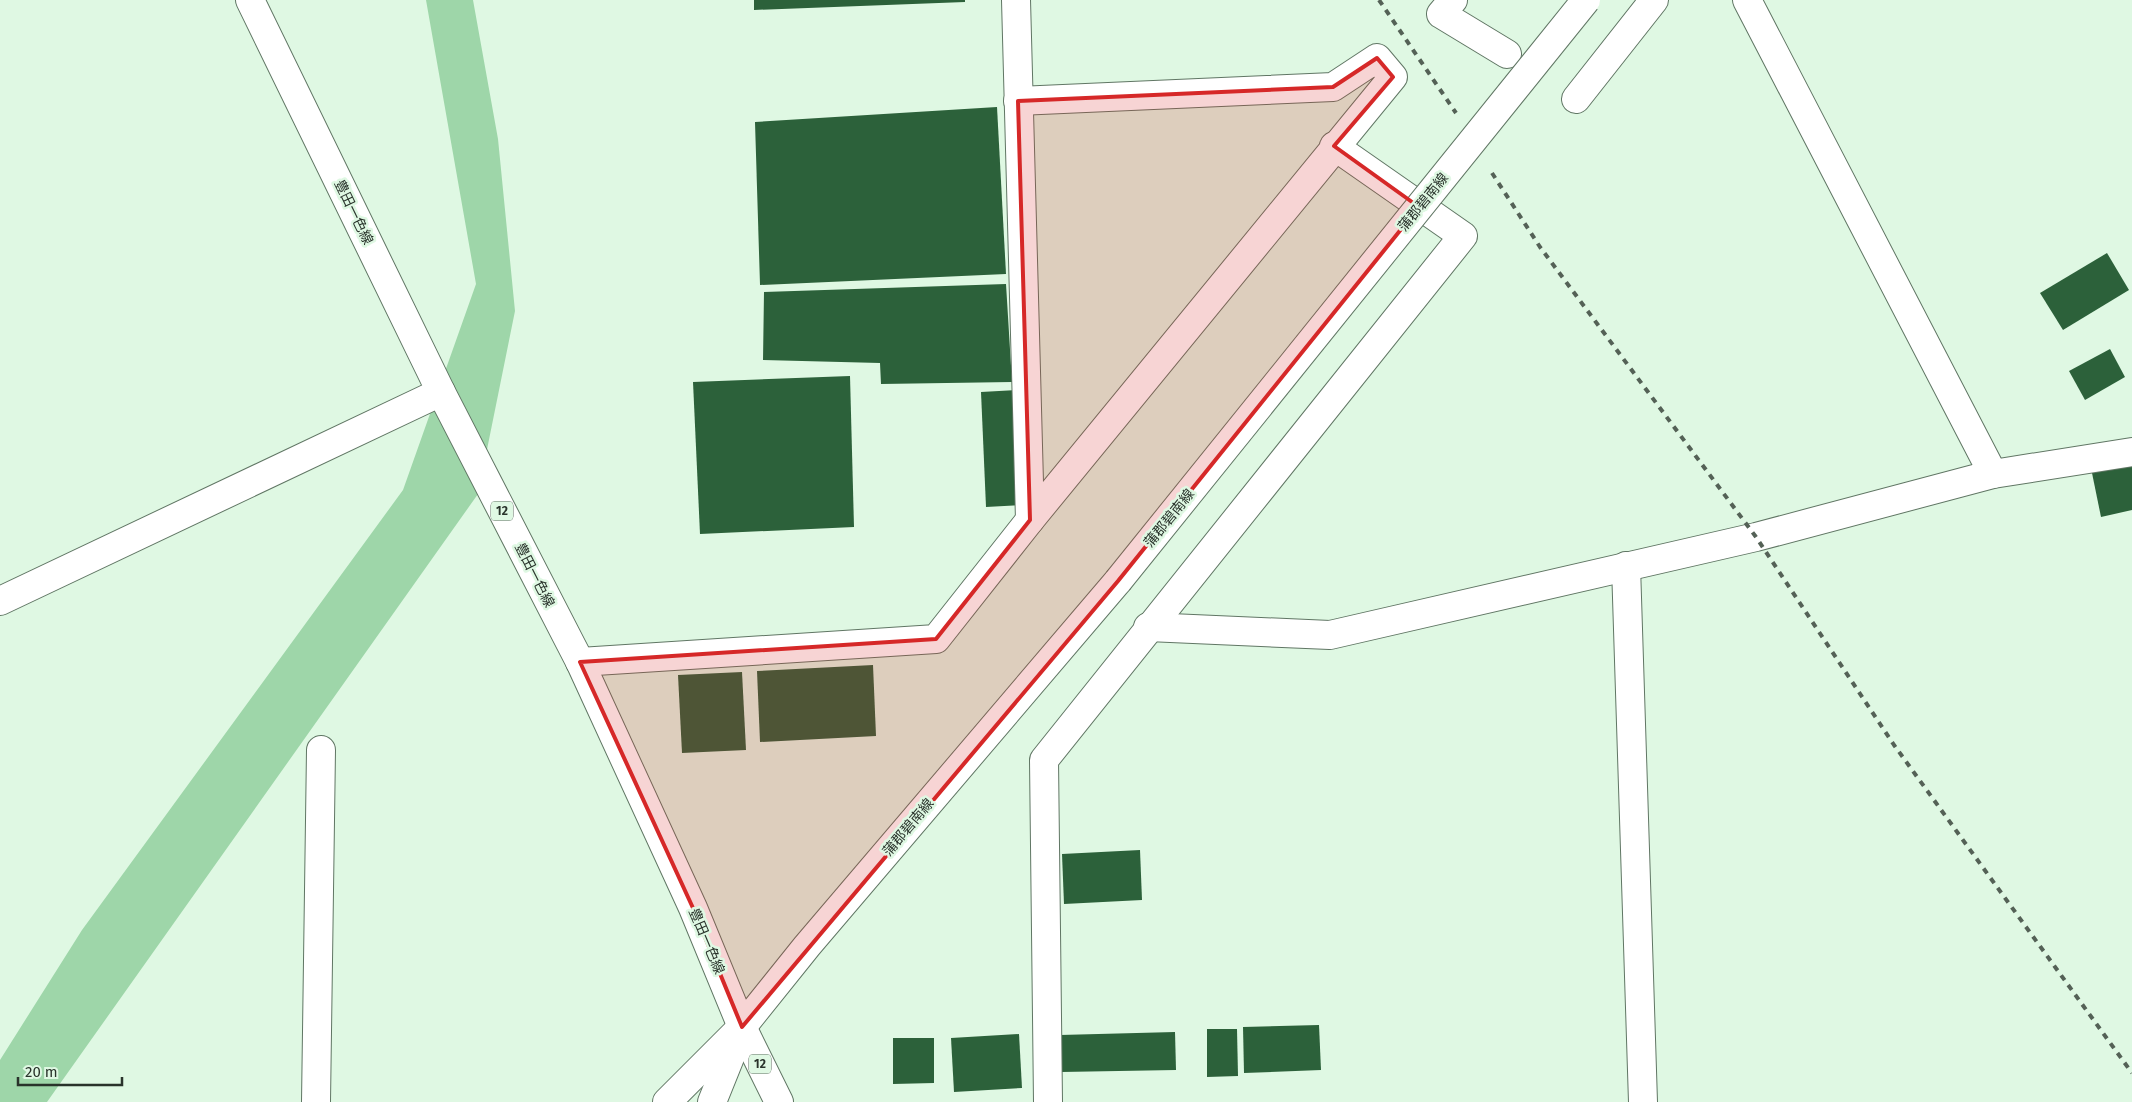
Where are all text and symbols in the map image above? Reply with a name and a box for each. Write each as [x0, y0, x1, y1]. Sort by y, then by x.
street label: 蒲郡碧南線 [1395, 170, 1452, 235]
street label: 豊田一色線 [331, 177, 377, 247]
street label: 蒲郡碧南線 [1141, 486, 1198, 551]
road number: 12 [491, 502, 513, 520]
street label: 豊田一色線 [511, 540, 558, 610]
street label: 蒲郡碧南線 [879, 795, 937, 860]
street label: 豊田一色線 [685, 906, 728, 977]
scale bar [18, 1054, 121, 1086]
road number: 12 [749, 1054, 771, 1074]
text: 20 m [25, 1063, 58, 1081]

